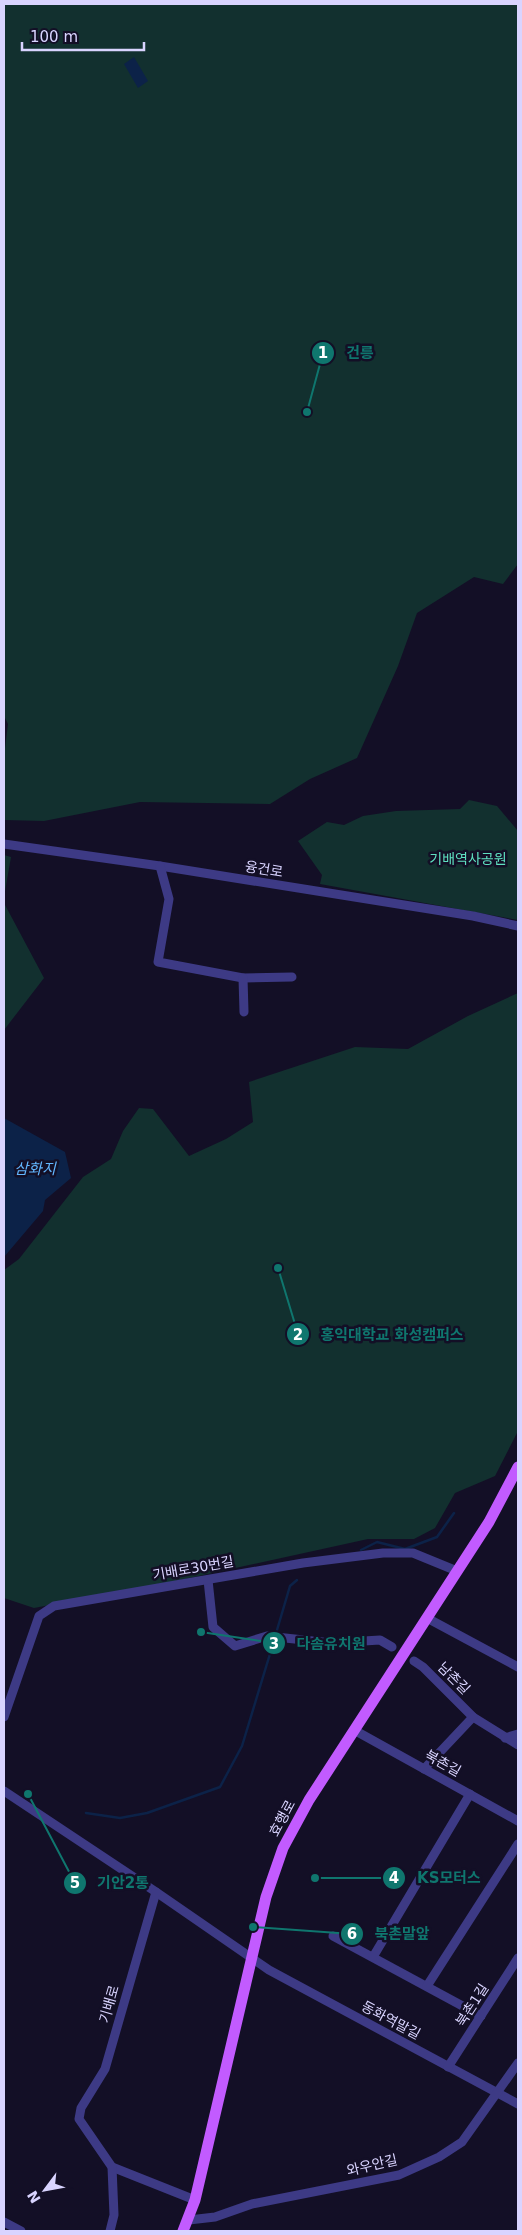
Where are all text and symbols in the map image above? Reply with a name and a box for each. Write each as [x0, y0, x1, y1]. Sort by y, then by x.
scale bar [22, 20, 145, 52]
text: 100 m [30, 28, 78, 46]
callout: 건릉 [311, 338, 383, 368]
text: 1 [318, 344, 328, 362]
text: 건릉 [346, 344, 374, 362]
park label: 기배역사공원 [429, 851, 507, 867]
street label: 융건로 [244, 858, 284, 880]
water label: 삼화지 [14, 1160, 57, 1178]
callout: 홍익대학교 화성캠퍼스 [285, 1319, 474, 1349]
text: 2 [293, 1326, 303, 1344]
text: 홍익대학교 화성캠퍼스 [320, 1326, 464, 1344]
street label: 기배로30번길 [151, 1553, 235, 1583]
callout: 다솜유치원 [262, 1628, 376, 1658]
text: 3 [269, 1635, 279, 1653]
text: 다솜유치원 [296, 1635, 366, 1653]
street label: 남촌길 [435, 1659, 473, 1697]
street label: 북촌길 [422, 1747, 464, 1779]
street label: 효행로 [266, 1797, 298, 1839]
callout: KS모터스 [382, 1863, 491, 1893]
callout: 기안2통 [62, 1868, 159, 1898]
text: 4 [389, 1869, 399, 1887]
text: KS모터스 [417, 1869, 481, 1887]
text: 5 [70, 1874, 80, 1892]
text: 기안2통 [97, 1874, 149, 1892]
callout: 북촌말앞 [340, 1919, 440, 1949]
text: 6 [347, 1925, 357, 1943]
text: 북촌말앞 [374, 1925, 430, 1943]
street label: 북촌1길 [452, 1981, 492, 2029]
street label: 기배로 [96, 1983, 122, 2025]
street label: 동화역말길 [359, 1998, 423, 2042]
street label: 와우안길 [345, 2151, 399, 2179]
north arrow [20, 2165, 70, 2215]
text: N [24, 2188, 44, 2206]

